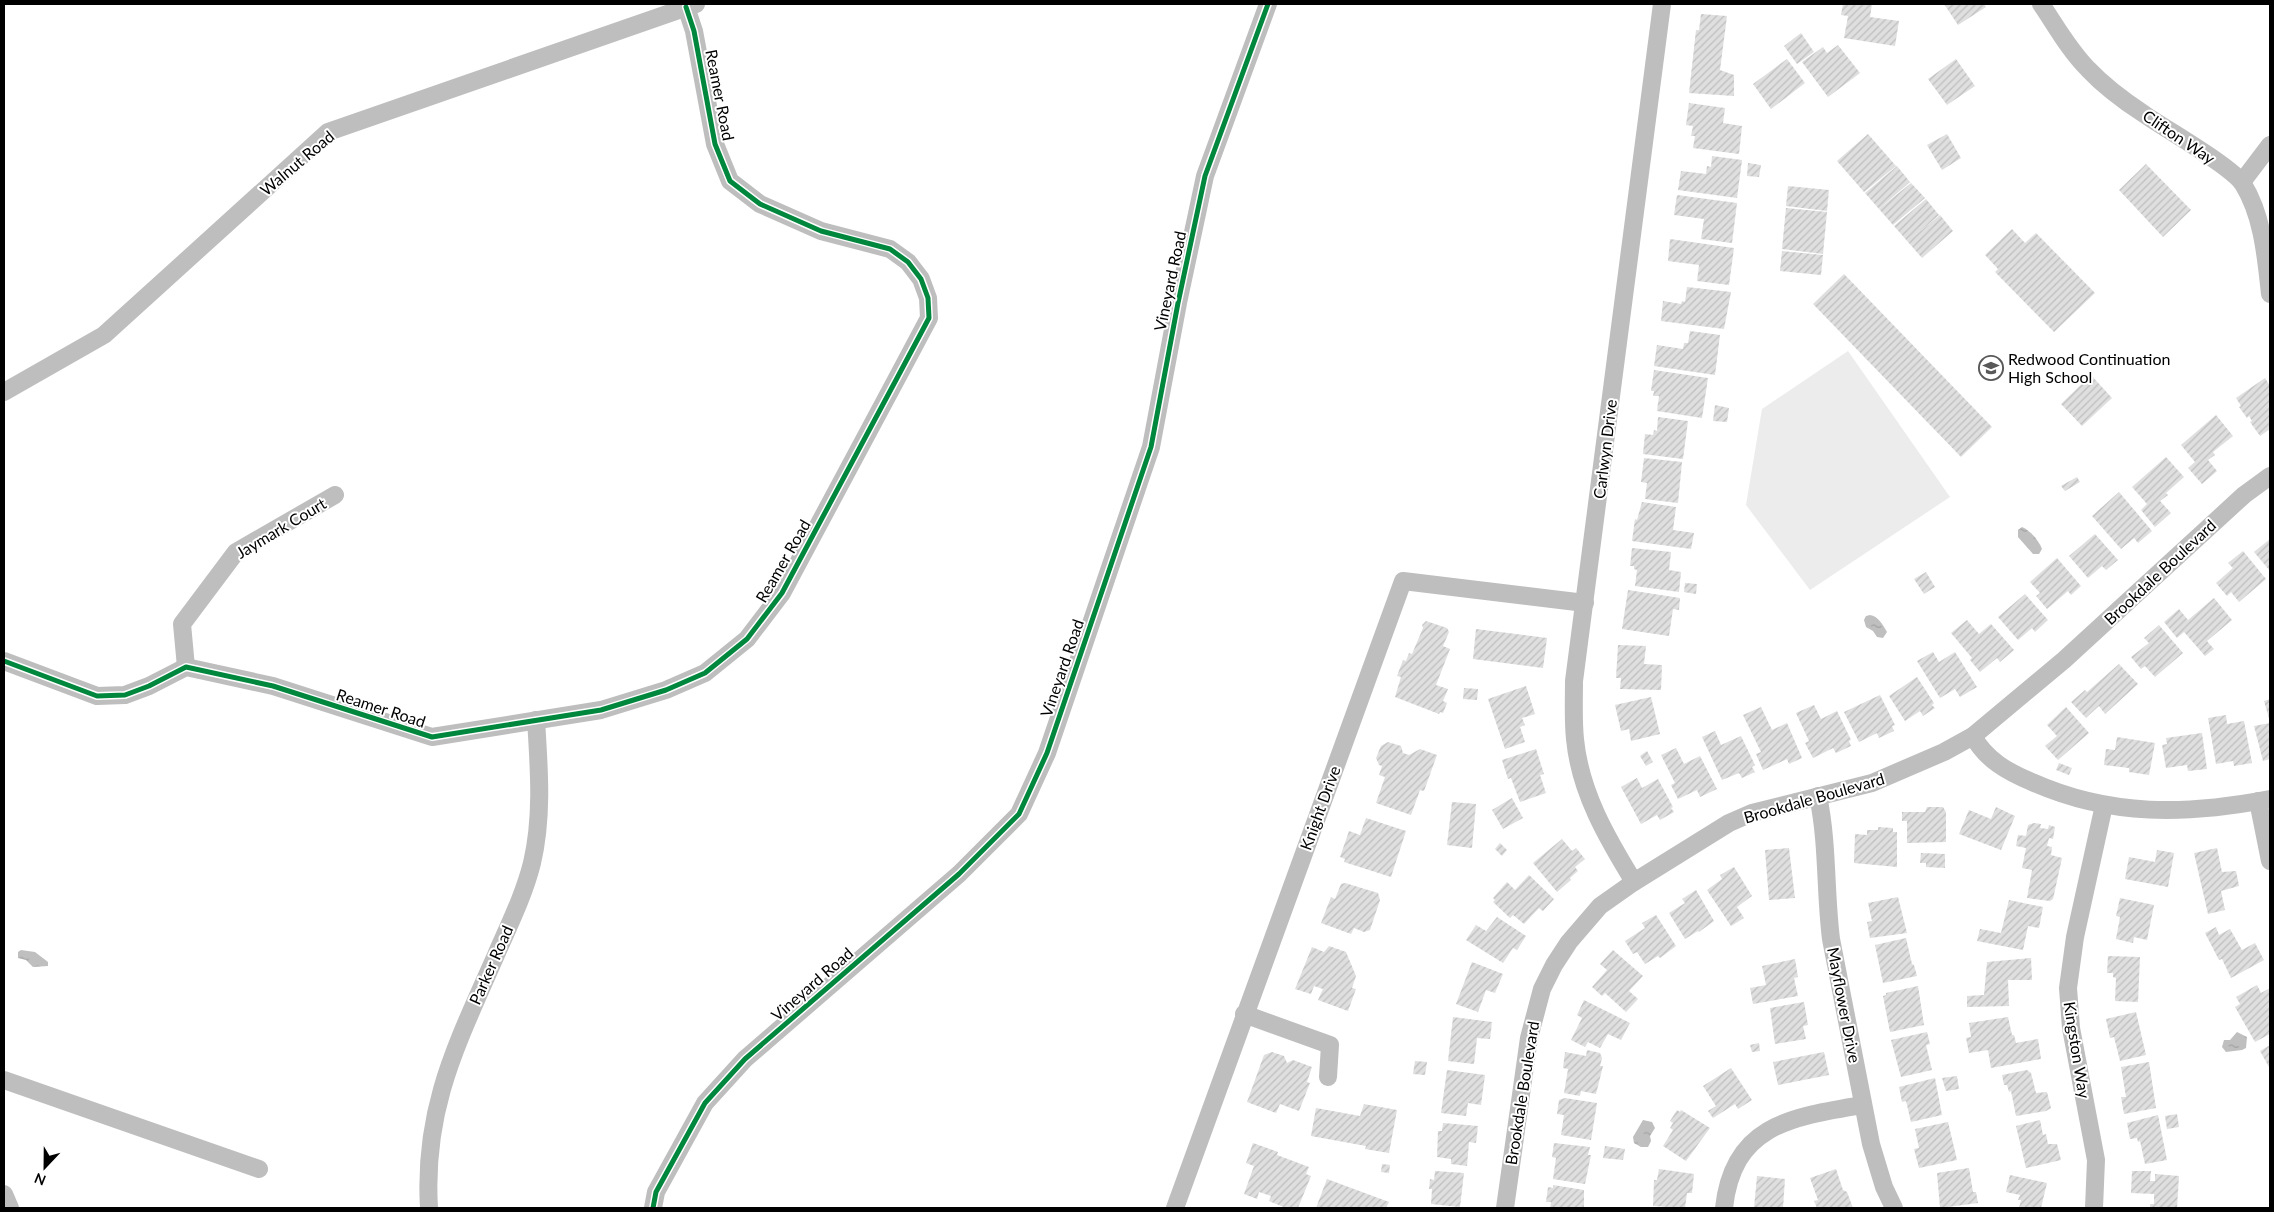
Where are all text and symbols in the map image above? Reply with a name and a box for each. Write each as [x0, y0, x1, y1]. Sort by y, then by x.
street label: Reamer Road [702, 48, 739, 142]
street label: Clifton Way [2140, 106, 2220, 168]
street label: Walnut Road [256, 126, 337, 199]
street label: Vineyard Road [1150, 229, 1189, 333]
place label: Redwood Continuation High School [2008, 349, 2170, 386]
school or university icon: Redwood Continuation High School [1978, 355, 2004, 381]
street label: Carlwyn Drive [1589, 398, 1620, 500]
street label: Jaymark Court [232, 493, 329, 562]
street label: Brookdale Boulevard [2100, 515, 2219, 628]
street label: Reamer Road [751, 516, 814, 606]
street label: Vineyard Road [1036, 617, 1087, 719]
street label: Reamer Road [334, 684, 428, 731]
street label: Knight Drive [1295, 763, 1344, 853]
street label: Brookdale Boulevard [1741, 768, 1886, 827]
street label: Parker Road [465, 922, 516, 1007]
street label: Vineyard Road [767, 943, 856, 1024]
street label: Mayflower Drive [1824, 945, 1865, 1064]
street label: Kingston Way [2060, 1000, 2095, 1100]
street label: Brookdale Boulevard [1501, 1020, 1542, 1166]
north arrow [20, 1142, 70, 1192]
text: N [32, 1170, 48, 1189]

